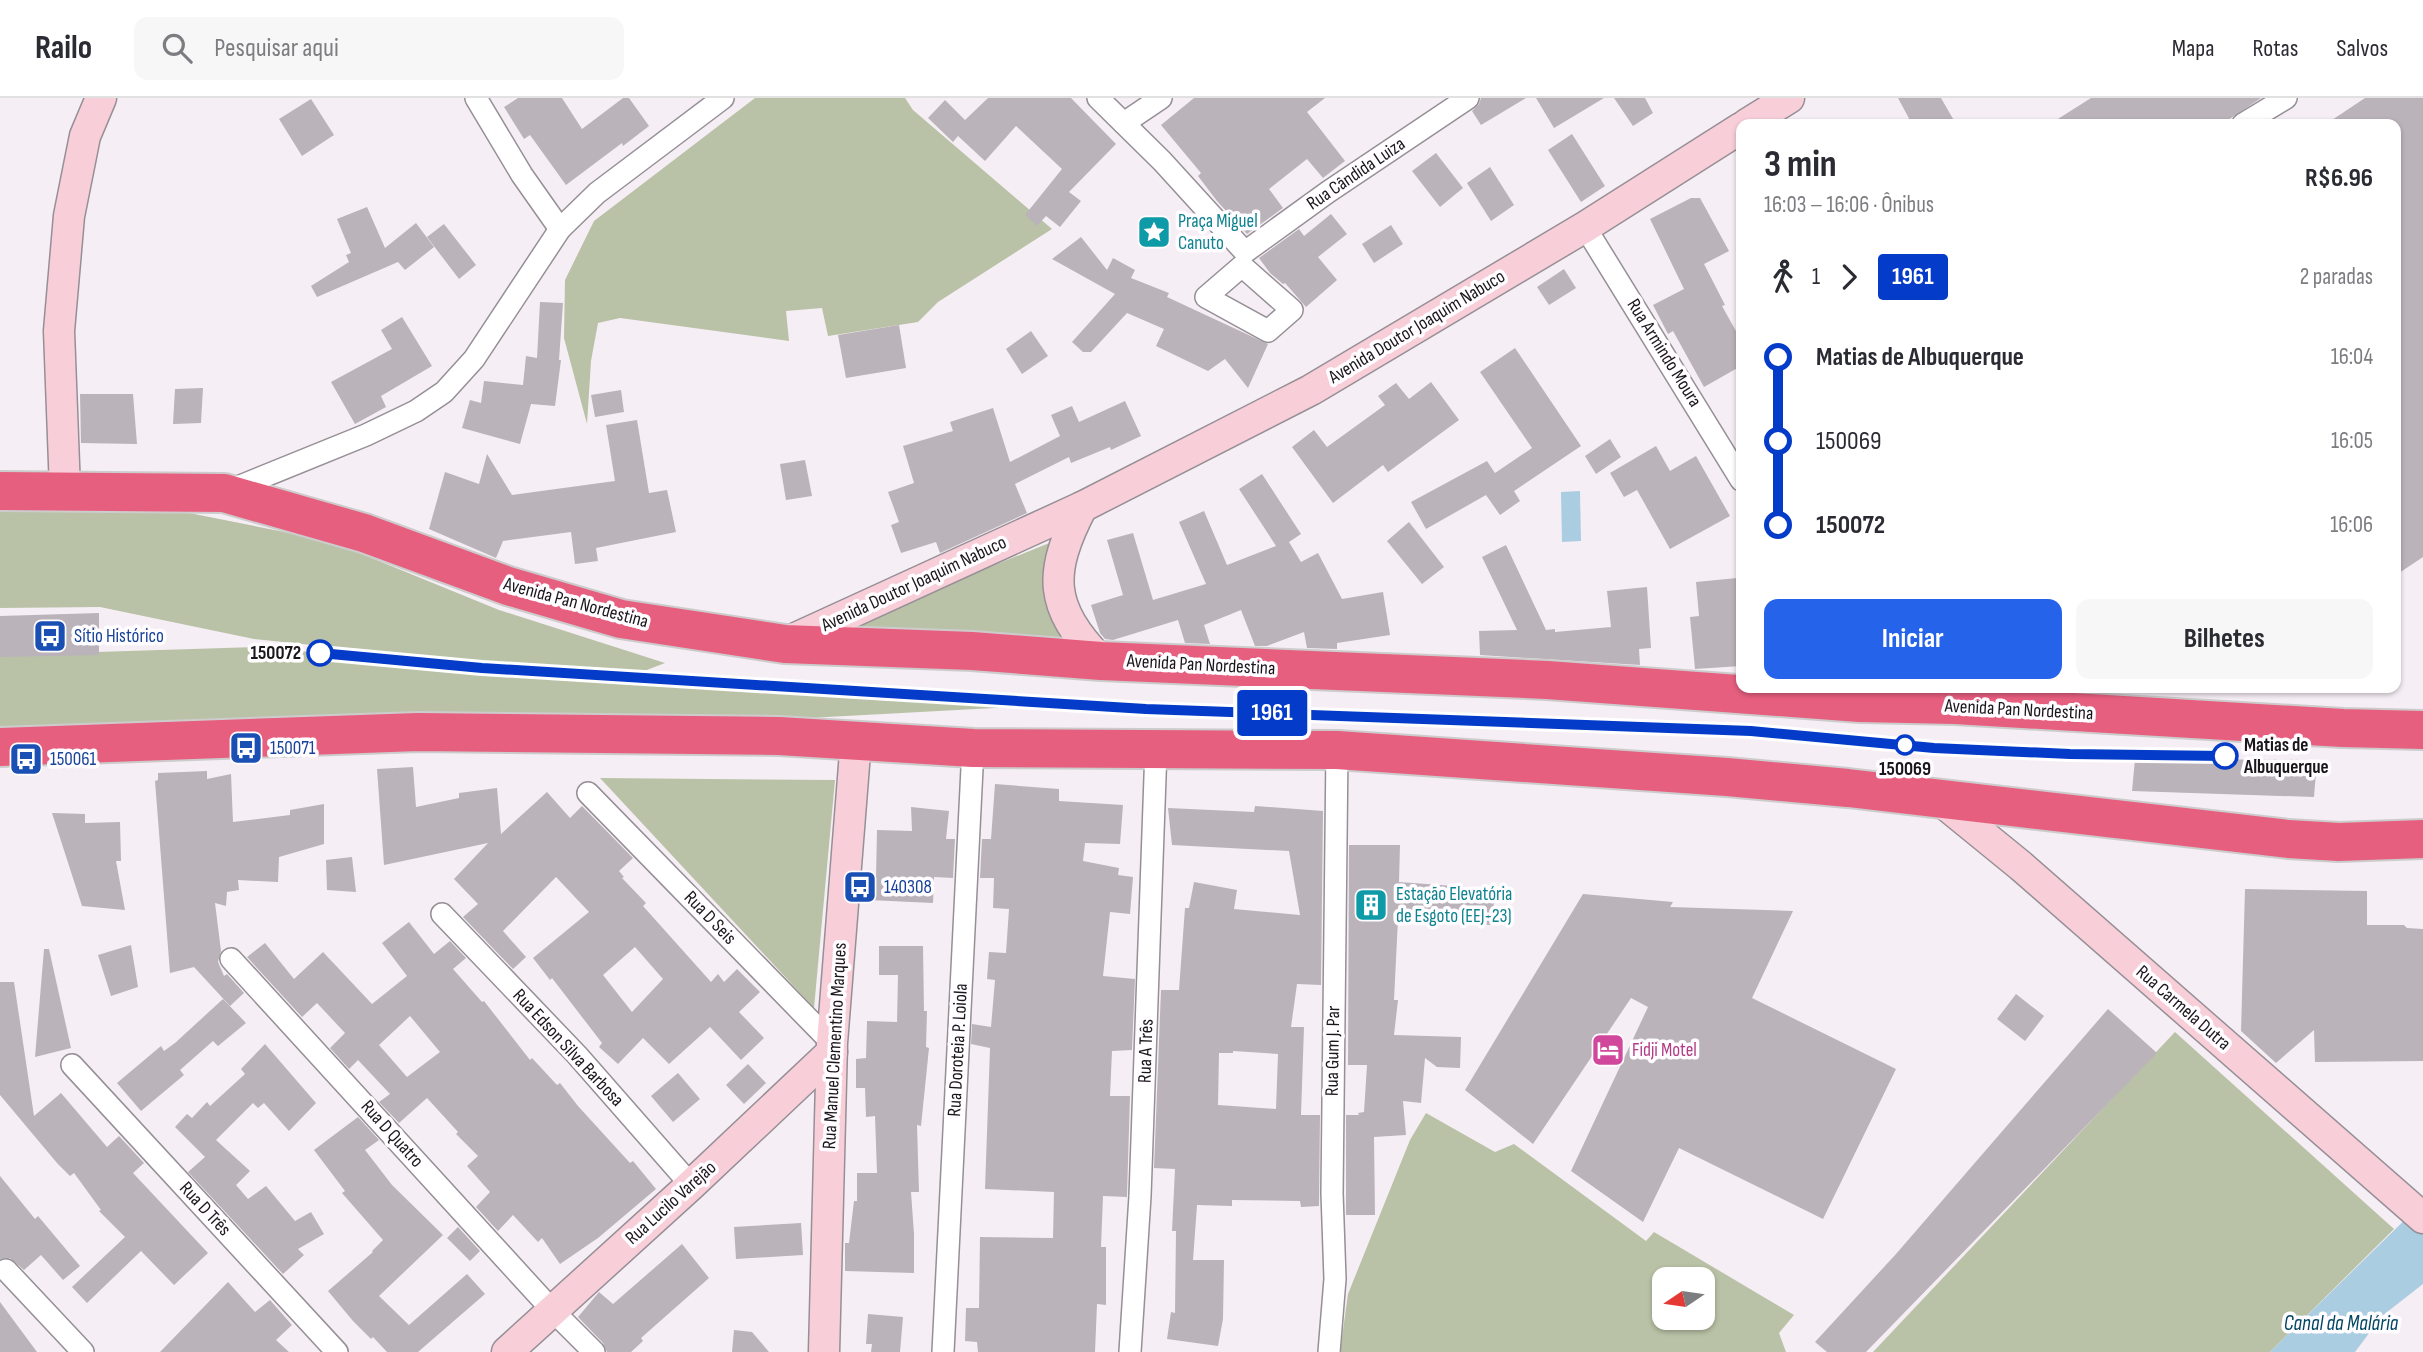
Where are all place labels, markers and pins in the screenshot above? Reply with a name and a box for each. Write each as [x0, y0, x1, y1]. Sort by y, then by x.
place label: Praça Miguel Canuto [1178, 210, 1258, 255]
place icon: Praça Miguel Canuto [1135, 213, 1173, 251]
bus stop icon: Sítio Histórico [31, 617, 69, 655]
place label: Sítio Histórico [74, 625, 164, 648]
marker: 150072 [307, 640, 333, 666]
place label: 150072 [251, 642, 301, 665]
bus stop icon: 150071 [227, 729, 265, 767]
place label: Matias de Albuquerque [2243, 734, 2329, 779]
marker: 150069 [1895, 735, 1915, 755]
place label: 150071 [270, 737, 316, 760]
bus stop icon: 150061 [7, 740, 45, 778]
marker: Matias de Albuquerque [2212, 743, 2238, 769]
place label: 150061 [50, 748, 97, 771]
place label: 150069 [1879, 758, 1931, 781]
bus stop icon: 140308 [841, 868, 879, 906]
place label: 140308 [884, 876, 932, 899]
place label: Estação Elevatória de Esgoto (EEJ-23) [1396, 883, 1512, 928]
building icon: Estação Elevatória de Esgoto (EEJ-23) [1352, 886, 1390, 924]
hotel icon: Fidji Motel [1589, 1031, 1627, 1069]
place label: Fidji Motel [1632, 1039, 1697, 1062]

